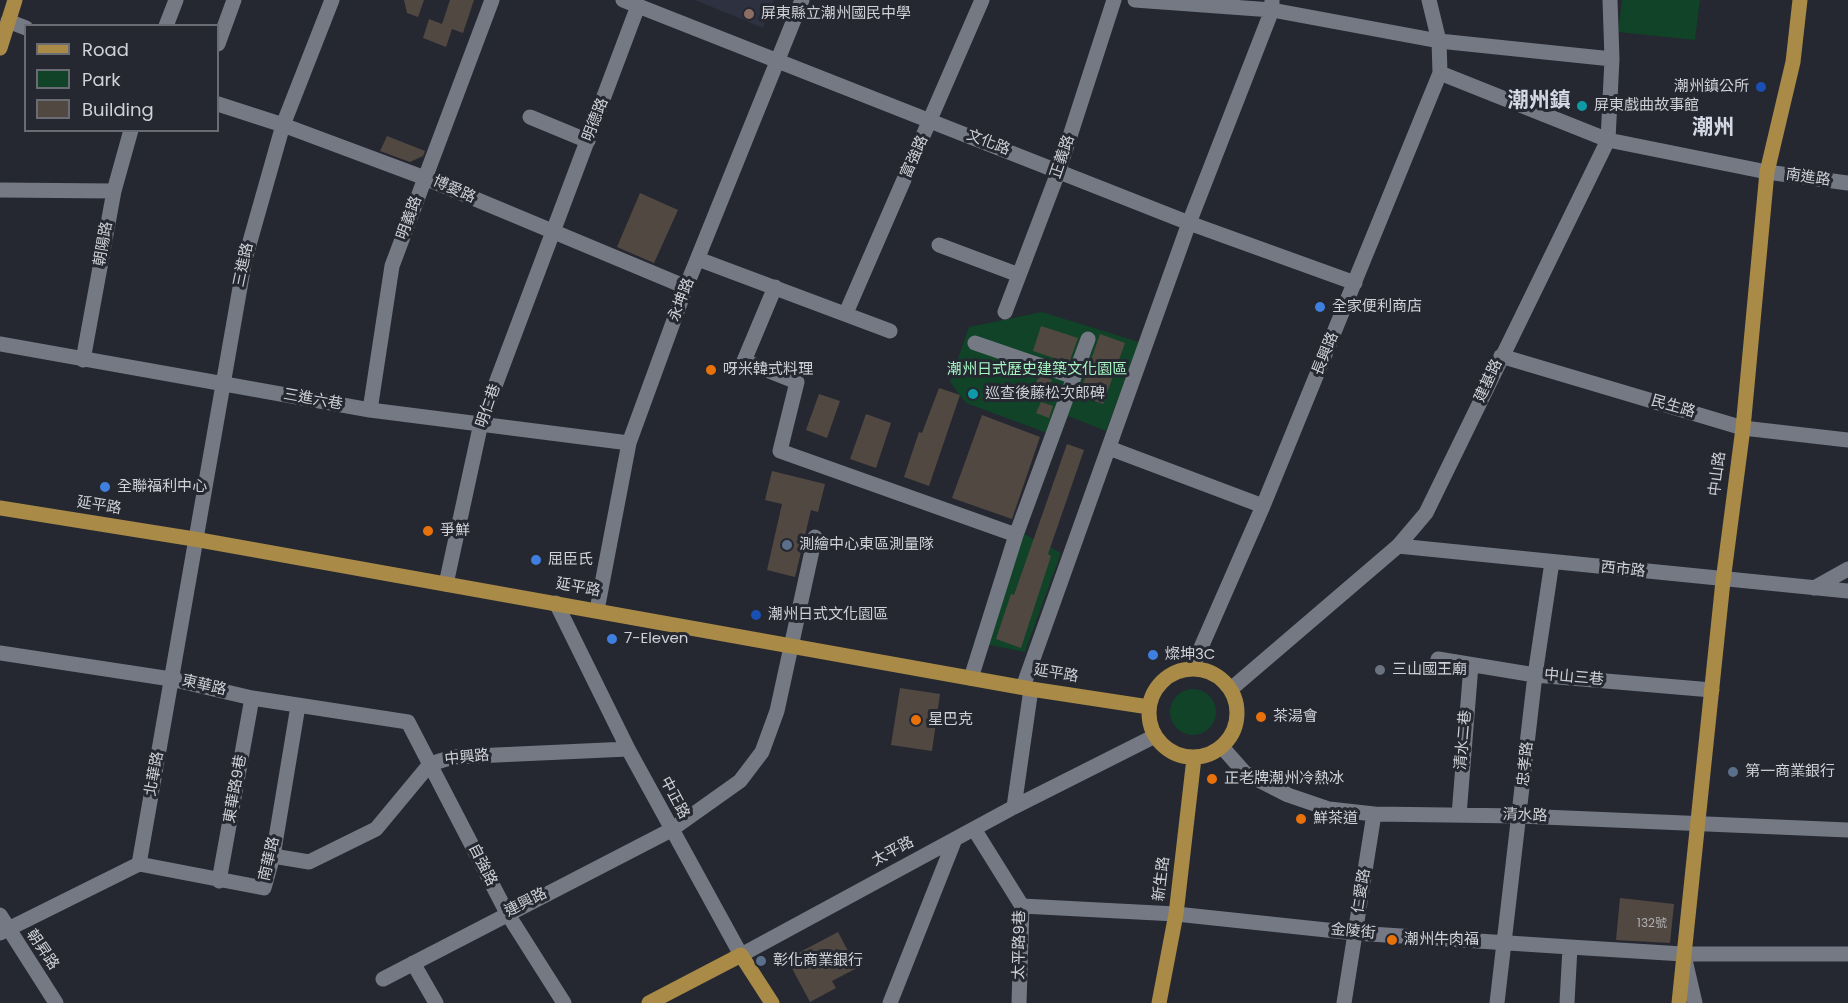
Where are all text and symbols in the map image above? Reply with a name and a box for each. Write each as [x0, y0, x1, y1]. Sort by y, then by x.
place label: 屏東縣立潮州國民中學 [761, 5, 911, 23]
marker: 屏東縣立潮州國民中學 [742, 7, 756, 21]
legend [24, 24, 219, 132]
text: Road [82, 37, 129, 62]
text: Park [82, 67, 121, 92]
place label: 潮州鎮公所 [1674, 78, 1749, 96]
marker: 潮州鎮公所 [1754, 80, 1768, 94]
district label: 潮州鎮 [1508, 89, 1570, 115]
street label: 明德路 [580, 96, 612, 144]
text: Building [82, 97, 154, 122]
place label: 屏東戲曲故事館 [1594, 97, 1699, 115]
marker: 屏東戲曲故事館 [1575, 99, 1589, 113]
district label: 潮州 [1692, 116, 1734, 142]
street label: 文化路 [964, 127, 1012, 159]
street label: 富強路 [898, 133, 932, 181]
street label: 正義路 [1047, 133, 1079, 181]
street label: 南進路 [1784, 166, 1832, 190]
street label: 博愛路 [430, 173, 478, 207]
street label: 明義路 [394, 194, 426, 242]
street label: 朝陽路 [91, 220, 117, 268]
street label: 三進路 [231, 241, 257, 289]
street label: 永坤路 [666, 276, 698, 324]
place label: 全家便利商店 [1332, 298, 1422, 316]
marker: 全家便利商店 [1313, 300, 1327, 314]
street label: 長興路 [1309, 330, 1343, 378]
street label: 建基路 [1471, 357, 1507, 405]
place label: 呀米韓式料理 [723, 361, 813, 379]
park label: 潮州日式歷史建築文化園區 [947, 361, 1127, 379]
marker: 呀米韓式料理 [704, 363, 718, 377]
street label: 明仁巷 [473, 382, 505, 430]
place label: 巡查後藤松次郎碑 [985, 385, 1105, 403]
street label: 三進六巷 [282, 386, 344, 414]
marker: 巡查後藤松次郎碑 [966, 387, 980, 401]
street label: 民生路 [1649, 392, 1697, 422]
street label: 中山路 [1706, 451, 1730, 497]
place label: 全聯福利中心 [117, 478, 207, 496]
marker: 全聯福利中心 [98, 480, 112, 494]
street label: 延平路 [75, 494, 123, 518]
place label: 爭鮮 [440, 522, 470, 540]
marker: 爭鮮 [421, 524, 435, 538]
place label: 測繪中心東區測量隊 [799, 536, 934, 554]
marker: 測繪中心東區測量隊 [780, 538, 794, 552]
place label: 屈臣氏 [548, 551, 593, 569]
marker: 屈臣氏 [529, 553, 543, 567]
street label: 西市路 [1600, 559, 1646, 581]
street label: 延平路 [554, 575, 602, 601]
place label: 潮州日式文化園區 [768, 606, 888, 624]
marker: 潮州日式文化園區 [749, 608, 763, 622]
place label: 7-Eleven [624, 630, 688, 648]
marker: 7-Eleven [605, 632, 619, 646]
place label: 燦坤3C [1165, 646, 1215, 664]
marker: 燦坤3C [1146, 648, 1160, 662]
place label: 三山國王廟 [1392, 661, 1467, 679]
street label: 延平路 [1032, 662, 1080, 686]
marker: 三山國王廟 [1373, 663, 1387, 677]
street label: 中山三巷 [1543, 666, 1605, 690]
street label: 東華路 [180, 672, 228, 700]
place label: 茶湯會 [1273, 708, 1318, 726]
street label: 清水二巷 [1452, 709, 1476, 771]
marker: 茶湯會 [1254, 710, 1268, 724]
place label: 星巴克 [928, 711, 973, 729]
marker: 星巴克 [909, 713, 923, 727]
street label: 忠孝路 [1515, 741, 1537, 787]
street label: 中興路 [444, 747, 490, 769]
street label: 北華路 [142, 750, 168, 798]
street label: 東華路9巷 [221, 753, 251, 825]
place label: 第一商業銀行 [1745, 763, 1835, 781]
marker: 第一商業銀行 [1726, 765, 1740, 779]
place label: 正老牌潮州冷熱冰 [1224, 770, 1344, 788]
marker: 正老牌潮州冷熱冰 [1205, 772, 1219, 786]
street label: 中正路 [655, 774, 693, 822]
street label: 清水路 [1502, 806, 1548, 826]
place label: 鮮茶道 [1313, 810, 1358, 828]
marker: 鮮茶道 [1294, 812, 1308, 826]
street label: 太平路 [869, 833, 917, 871]
street label: 南華路 [256, 835, 284, 883]
street label: 自強路 [464, 841, 500, 889]
street label: 新生路 [1150, 856, 1174, 902]
street label: 仁愛路 [1350, 867, 1374, 915]
street label: 連興路 [502, 885, 550, 921]
street label: 太平路9巷 [1010, 910, 1030, 980]
house number: 132號 [1637, 917, 1667, 931]
street label: 金陵街 [1330, 921, 1376, 943]
street label: 朝昇路 [22, 926, 62, 974]
place label: 潮州牛肉福 [1404, 931, 1479, 949]
marker: 潮州牛肉福 [1385, 933, 1399, 947]
place label: 彰化商業銀行 [773, 952, 863, 970]
marker: 彰化商業銀行 [754, 954, 768, 968]

